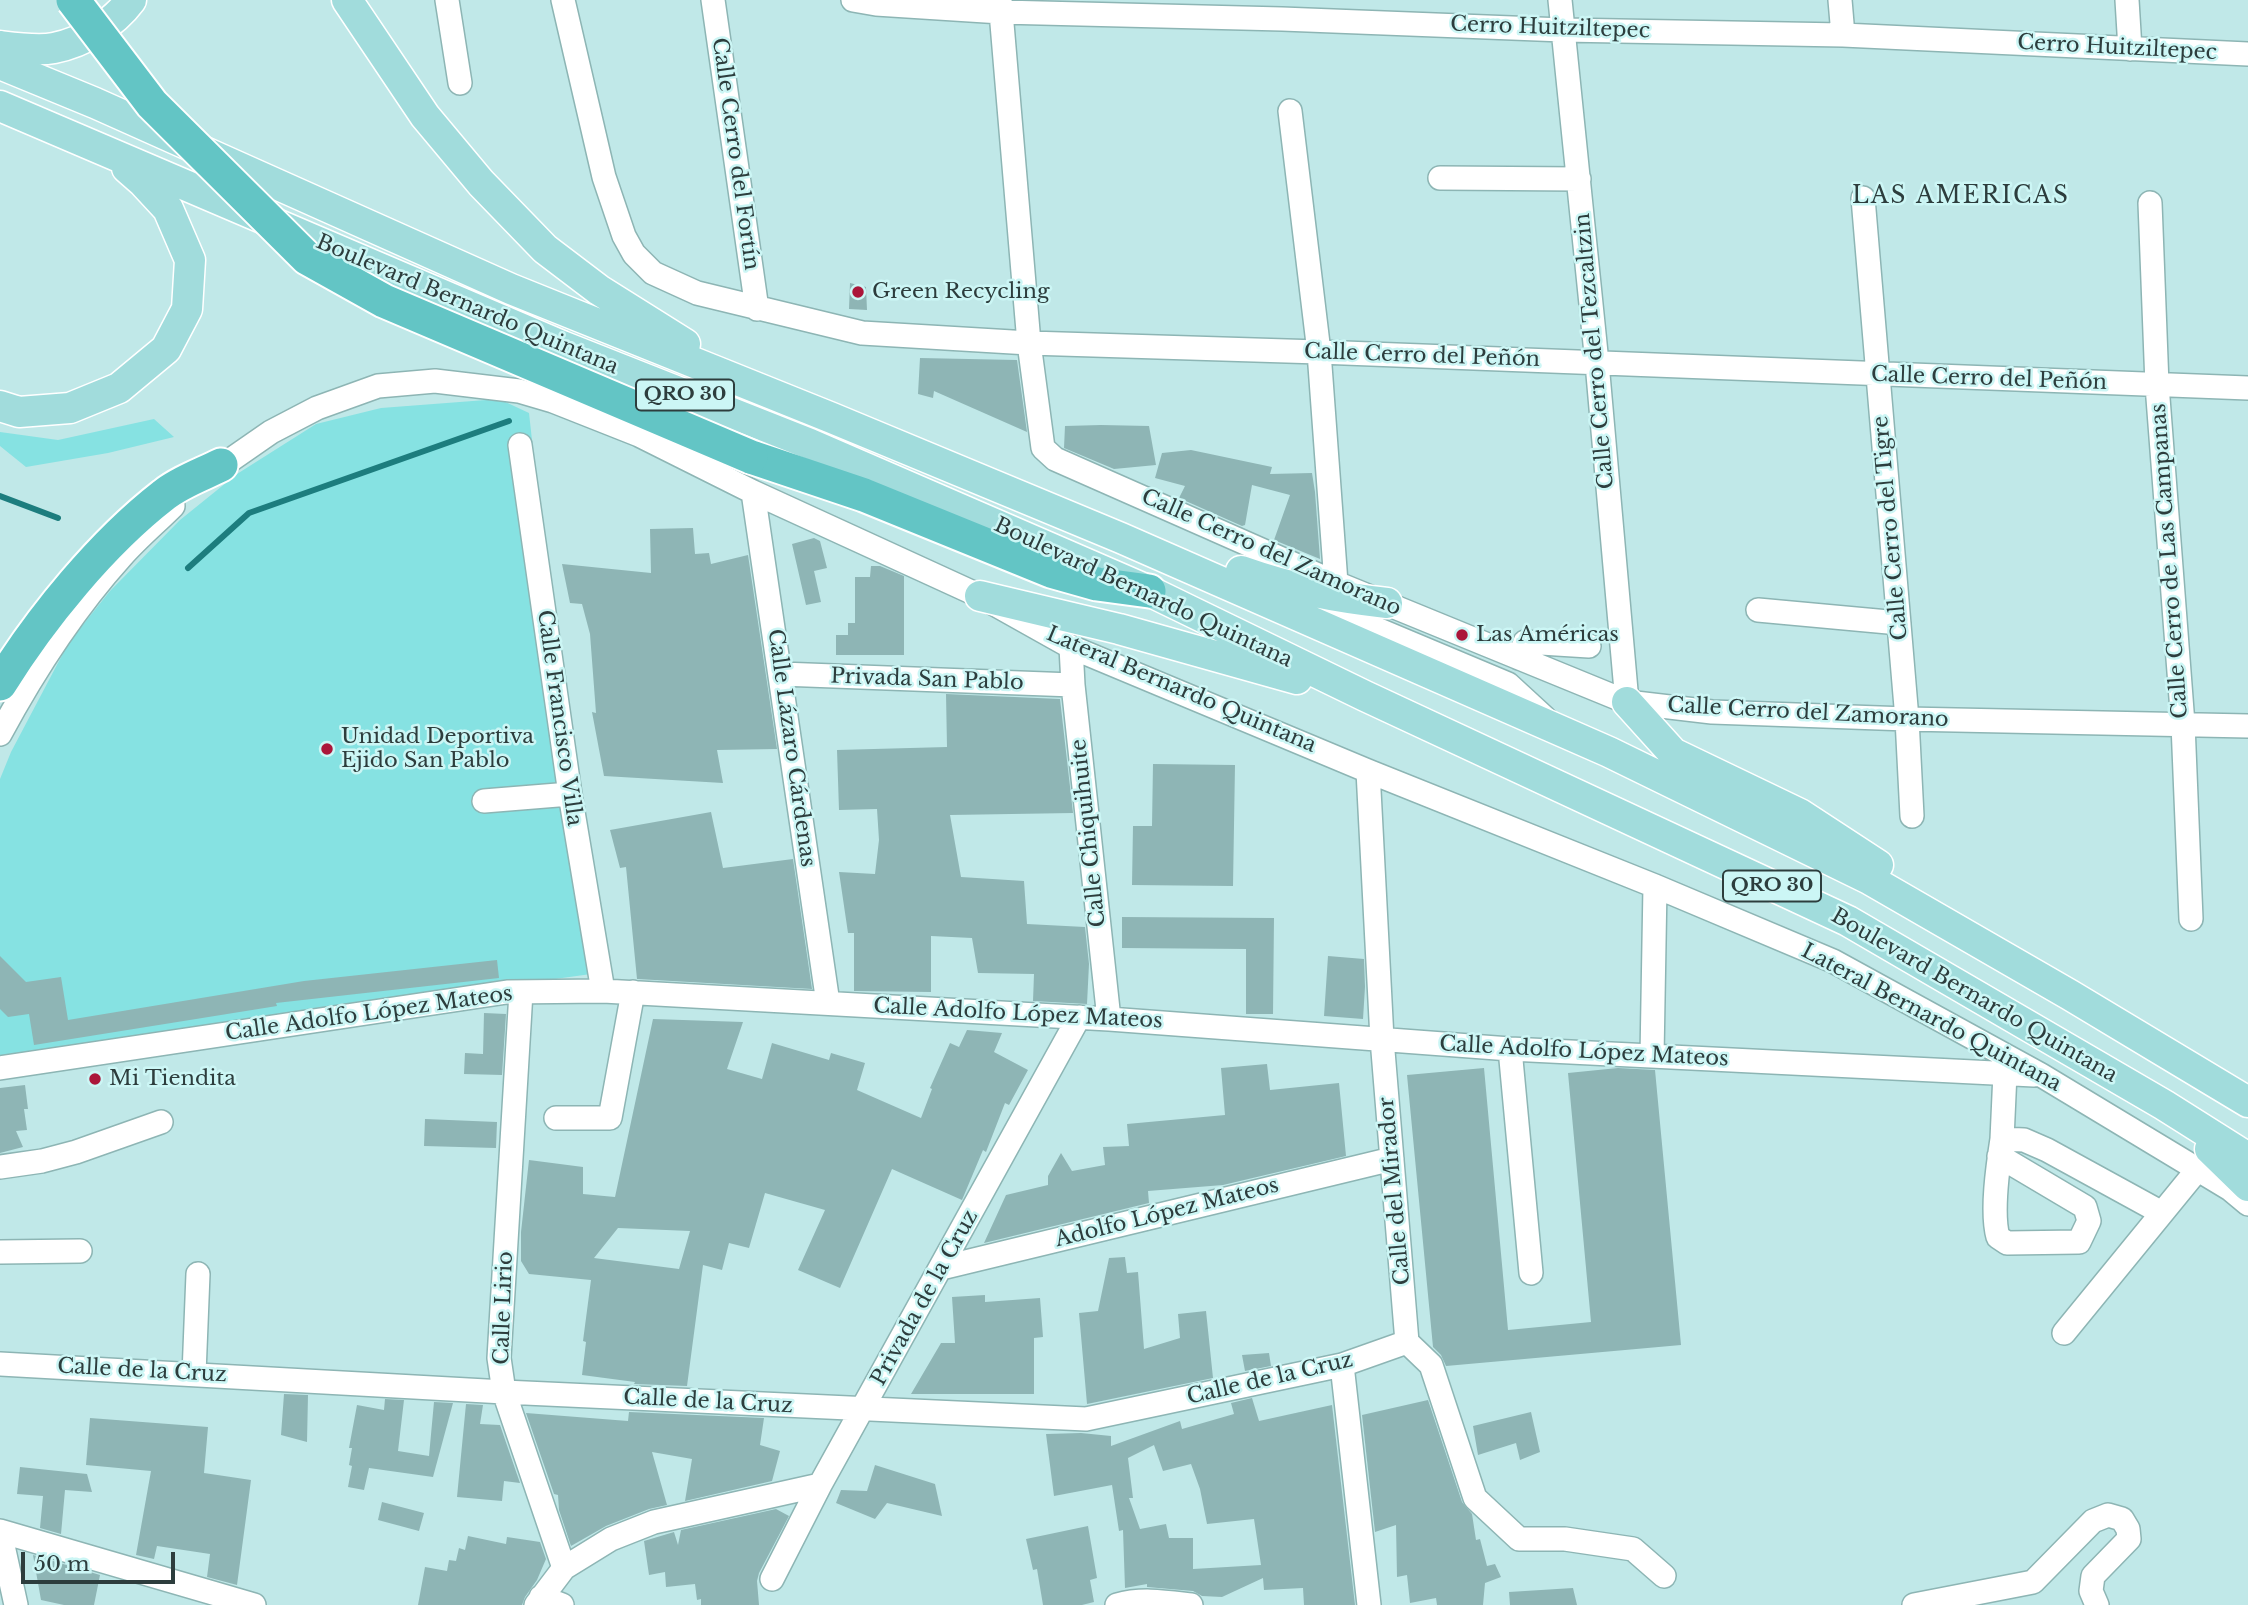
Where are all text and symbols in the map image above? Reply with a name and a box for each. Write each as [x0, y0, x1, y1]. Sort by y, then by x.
street label: Cerro Huitziltepec [1450, 12, 1650, 44]
street label: Cerro Huitziltepec [2017, 30, 2217, 66]
street label: Calle Cerro del Fortín [706, 36, 764, 272]
district label: LAS AMERICAS [1854, 183, 2068, 211]
street label: Calle Cerro del Tezcaltzin [1570, 212, 1620, 490]
street label: Boulevard Bernardo Quintana [312, 230, 622, 380]
place label: Green Recycling [872, 279, 1050, 305]
marker: Green Recycling [850, 284, 866, 300]
street label: Calle Cerro del Peñón [1304, 339, 1540, 373]
street label: Calle Cerro del Peñón [1871, 362, 2107, 396]
road number: QRO 30 [636, 380, 734, 410]
street label: Calle Cerro de Las Campanas [2146, 403, 2194, 719]
street label: Calle Cerro del Tigre [1869, 415, 1913, 641]
street label: Calle Cerro del Zamorano [1137, 484, 1405, 622]
street label: Boulevard Bernardo Quintana [990, 513, 1296, 673]
street label: Calle Francisco Villa [531, 608, 587, 828]
street label: Lateral Bernardo Quintana [1042, 622, 1320, 758]
place label: Las Américas [1476, 622, 1619, 648]
street label: Calle Lázaro Cárdenas [762, 627, 820, 869]
marker: Las Américas [1454, 627, 1470, 643]
street label: Privada San Pablo [830, 664, 1024, 696]
street label: Calle Cerro del Zamorano [1667, 693, 1949, 733]
place label: Unidad Deportiva Ejido San Pablo [341, 724, 534, 774]
street label: Calle Chiquihuite [1067, 738, 1111, 928]
marker: Unidad Deportiva Ejido San Pablo [319, 741, 335, 757]
road number: QRO 30 [1723, 870, 1821, 902]
street label: Boulevard Bernardo Quintana [1827, 904, 2121, 1088]
street label: Lateral Bernardo Quintana [1797, 939, 2065, 1097]
street label: Calle Adolfo López Mateos [224, 981, 514, 1047]
street label: Calle Adolfo López Mateos [873, 994, 1163, 1034]
street label: Calle Adolfo López Mateos [1439, 1032, 1729, 1072]
place label: Mi Tiendita [109, 1066, 236, 1092]
marker: Mi Tiendita [87, 1071, 103, 1087]
street label: Calle del Mirador [1374, 1096, 1416, 1286]
street label: Adolfo López Mateos [1053, 1173, 1281, 1253]
street label: Privada de la Cruz [866, 1206, 984, 1390]
street label: Calle Lirio [489, 1251, 519, 1365]
street label: Calle de la Cruz [1185, 1348, 1355, 1410]
street label: Calle de la Cruz [57, 1354, 227, 1388]
street label: Calle de la Cruz [623, 1385, 793, 1419]
scale bar [24, 1538, 178, 1582]
text: 50 m [34, 1551, 89, 1577]

